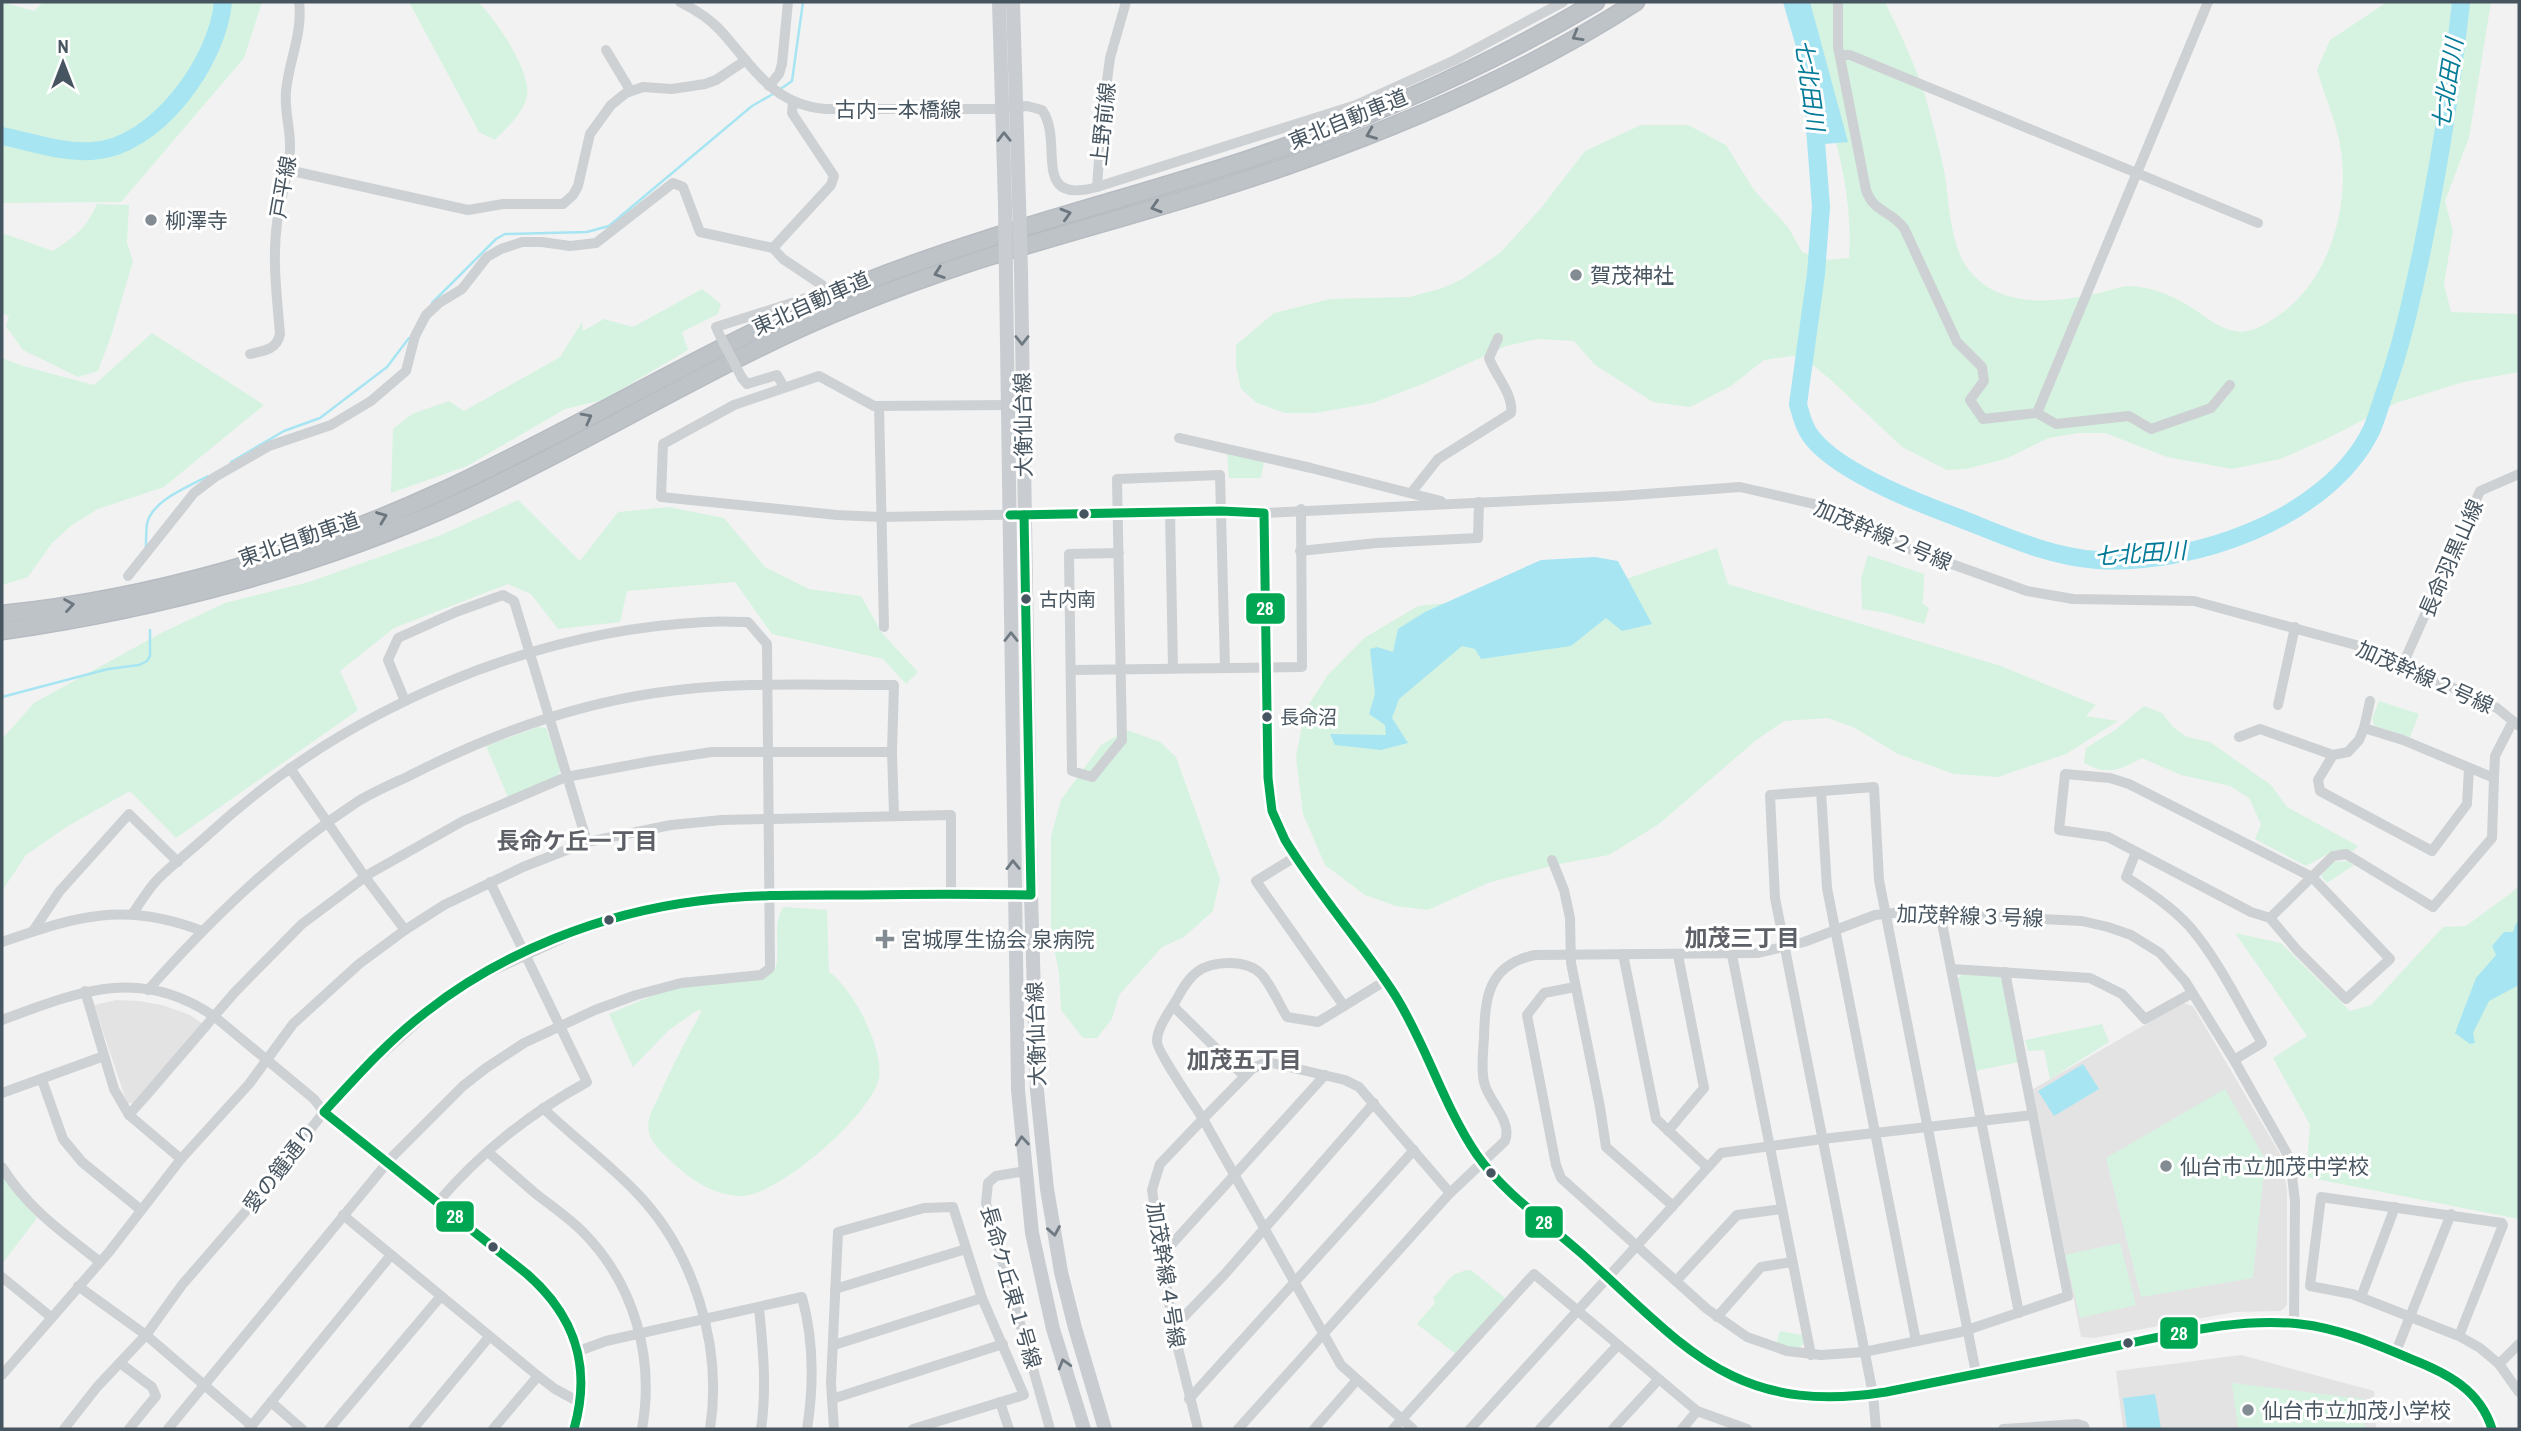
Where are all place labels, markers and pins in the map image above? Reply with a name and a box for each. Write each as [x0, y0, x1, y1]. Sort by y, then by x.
place label: 柳澤寺 [165, 206, 228, 235]
marker: 柳澤寺 [143, 212, 159, 228]
place label: 賀茂神社 [1590, 261, 1674, 290]
marker: 賀茂神社 [1568, 267, 1584, 283]
unlabelled marker [1077, 507, 1091, 521]
place label: 古内南 [1039, 586, 1096, 612]
marker: 古内南 [1019, 592, 1033, 606]
place label: 長命沼 [1280, 704, 1337, 730]
marker: 長命沼 [1260, 710, 1274, 724]
unlabelled marker [602, 913, 616, 927]
place label: 宮城厚生協会 泉病院 [901, 925, 1095, 954]
marker: 宮城厚生協会 泉病院 [875, 929, 895, 949]
place label: 仙台市立加茂中学校 [2180, 1152, 2369, 1181]
marker: 仙台市立加茂中学校 [2158, 1158, 2174, 1174]
unlabelled marker [1484, 1166, 1498, 1180]
unlabelled marker [486, 1240, 500, 1254]
unlabelled marker [2121, 1336, 2135, 1350]
place label: 仙台市立加茂小学校 [2262, 1396, 2451, 1425]
marker: 仙台市立加茂小学校 [2240, 1402, 2256, 1418]

